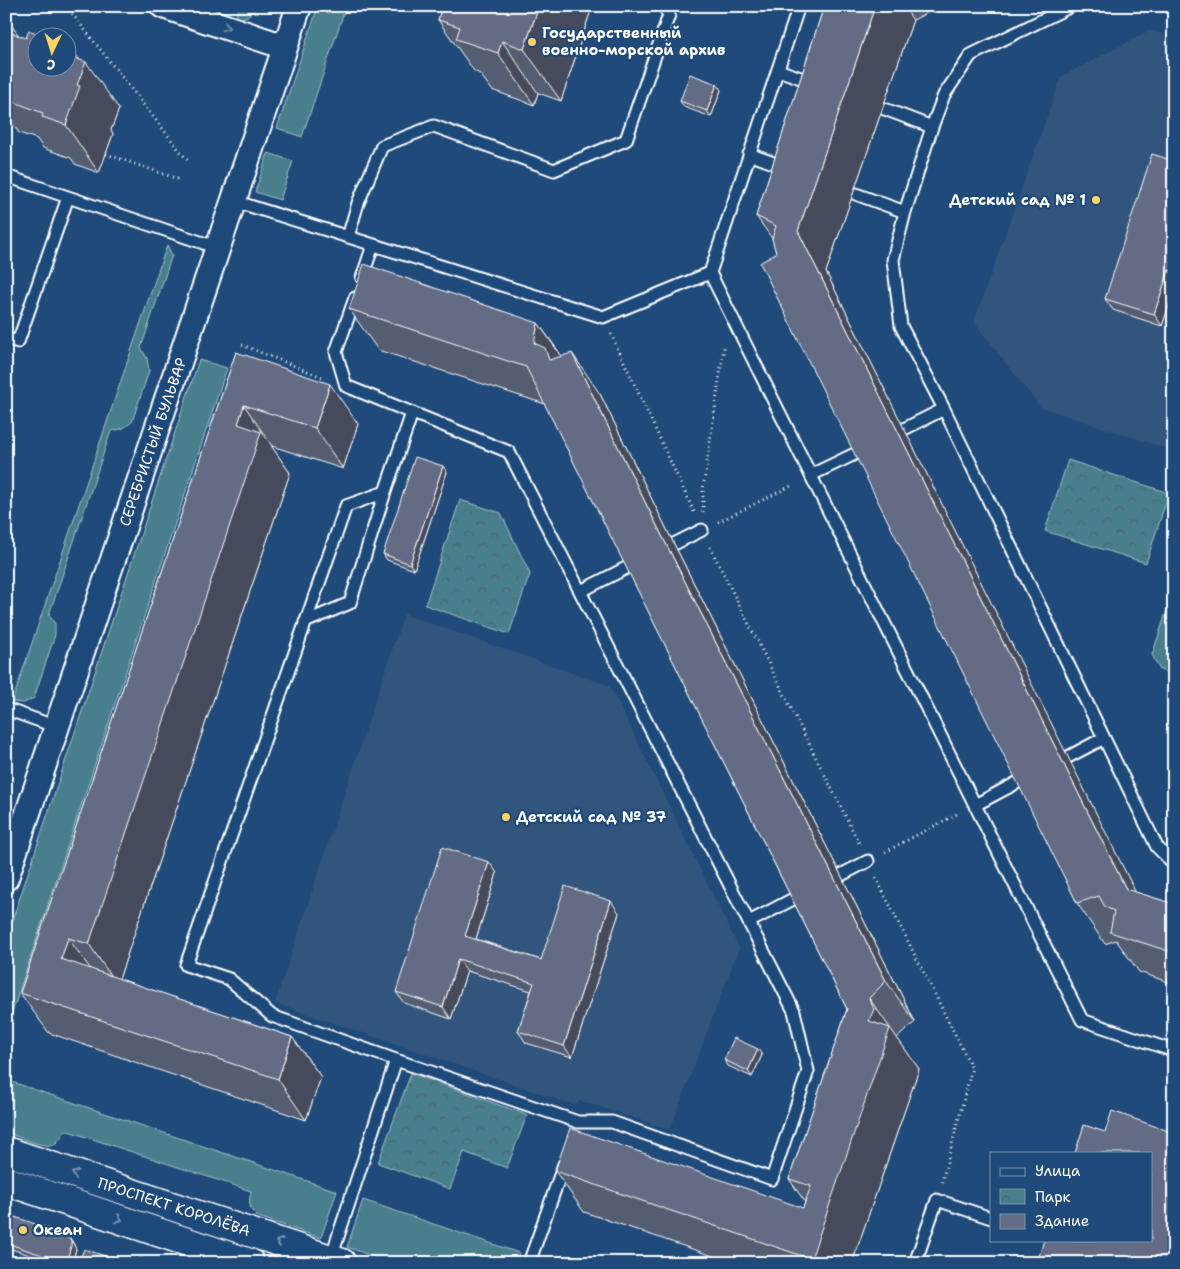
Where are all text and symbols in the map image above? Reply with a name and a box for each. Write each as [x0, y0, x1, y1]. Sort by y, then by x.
one-way arrow [221, 22, 229, 32]
place label: Государственный военно-морской архив [542, 23, 725, 60]
north arrow [28, 28, 78, 78]
marker: Государственный военно-морской архив [526, 36, 538, 48]
text: С [46, 56, 56, 74]
place label: Детский сад № 1 [949, 190, 1086, 210]
marker: Детский сад № 1 [1090, 194, 1102, 206]
street label: СЕРЕБРИСТЫЙ БУЛЬВАР [114, 354, 191, 529]
place label: Детский сад № 37 [516, 807, 667, 827]
marker: Детский сад № 37 [500, 811, 512, 823]
legend [990, 1152, 1152, 1242]
text: Улица [1035, 1161, 1081, 1181]
one-way arrow [71, 1169, 80, 1179]
street label: ПРОСПЕКТ КОРОЛЁВА [95, 1173, 253, 1241]
text: Парк [1035, 1187, 1071, 1207]
text: Здание [1035, 1211, 1089, 1231]
one-way arrow [114, 1213, 123, 1223]
place label: Океан [33, 1220, 82, 1240]
marker: Океан [17, 1224, 29, 1236]
one-way arrow [275, 1238, 284, 1248]

